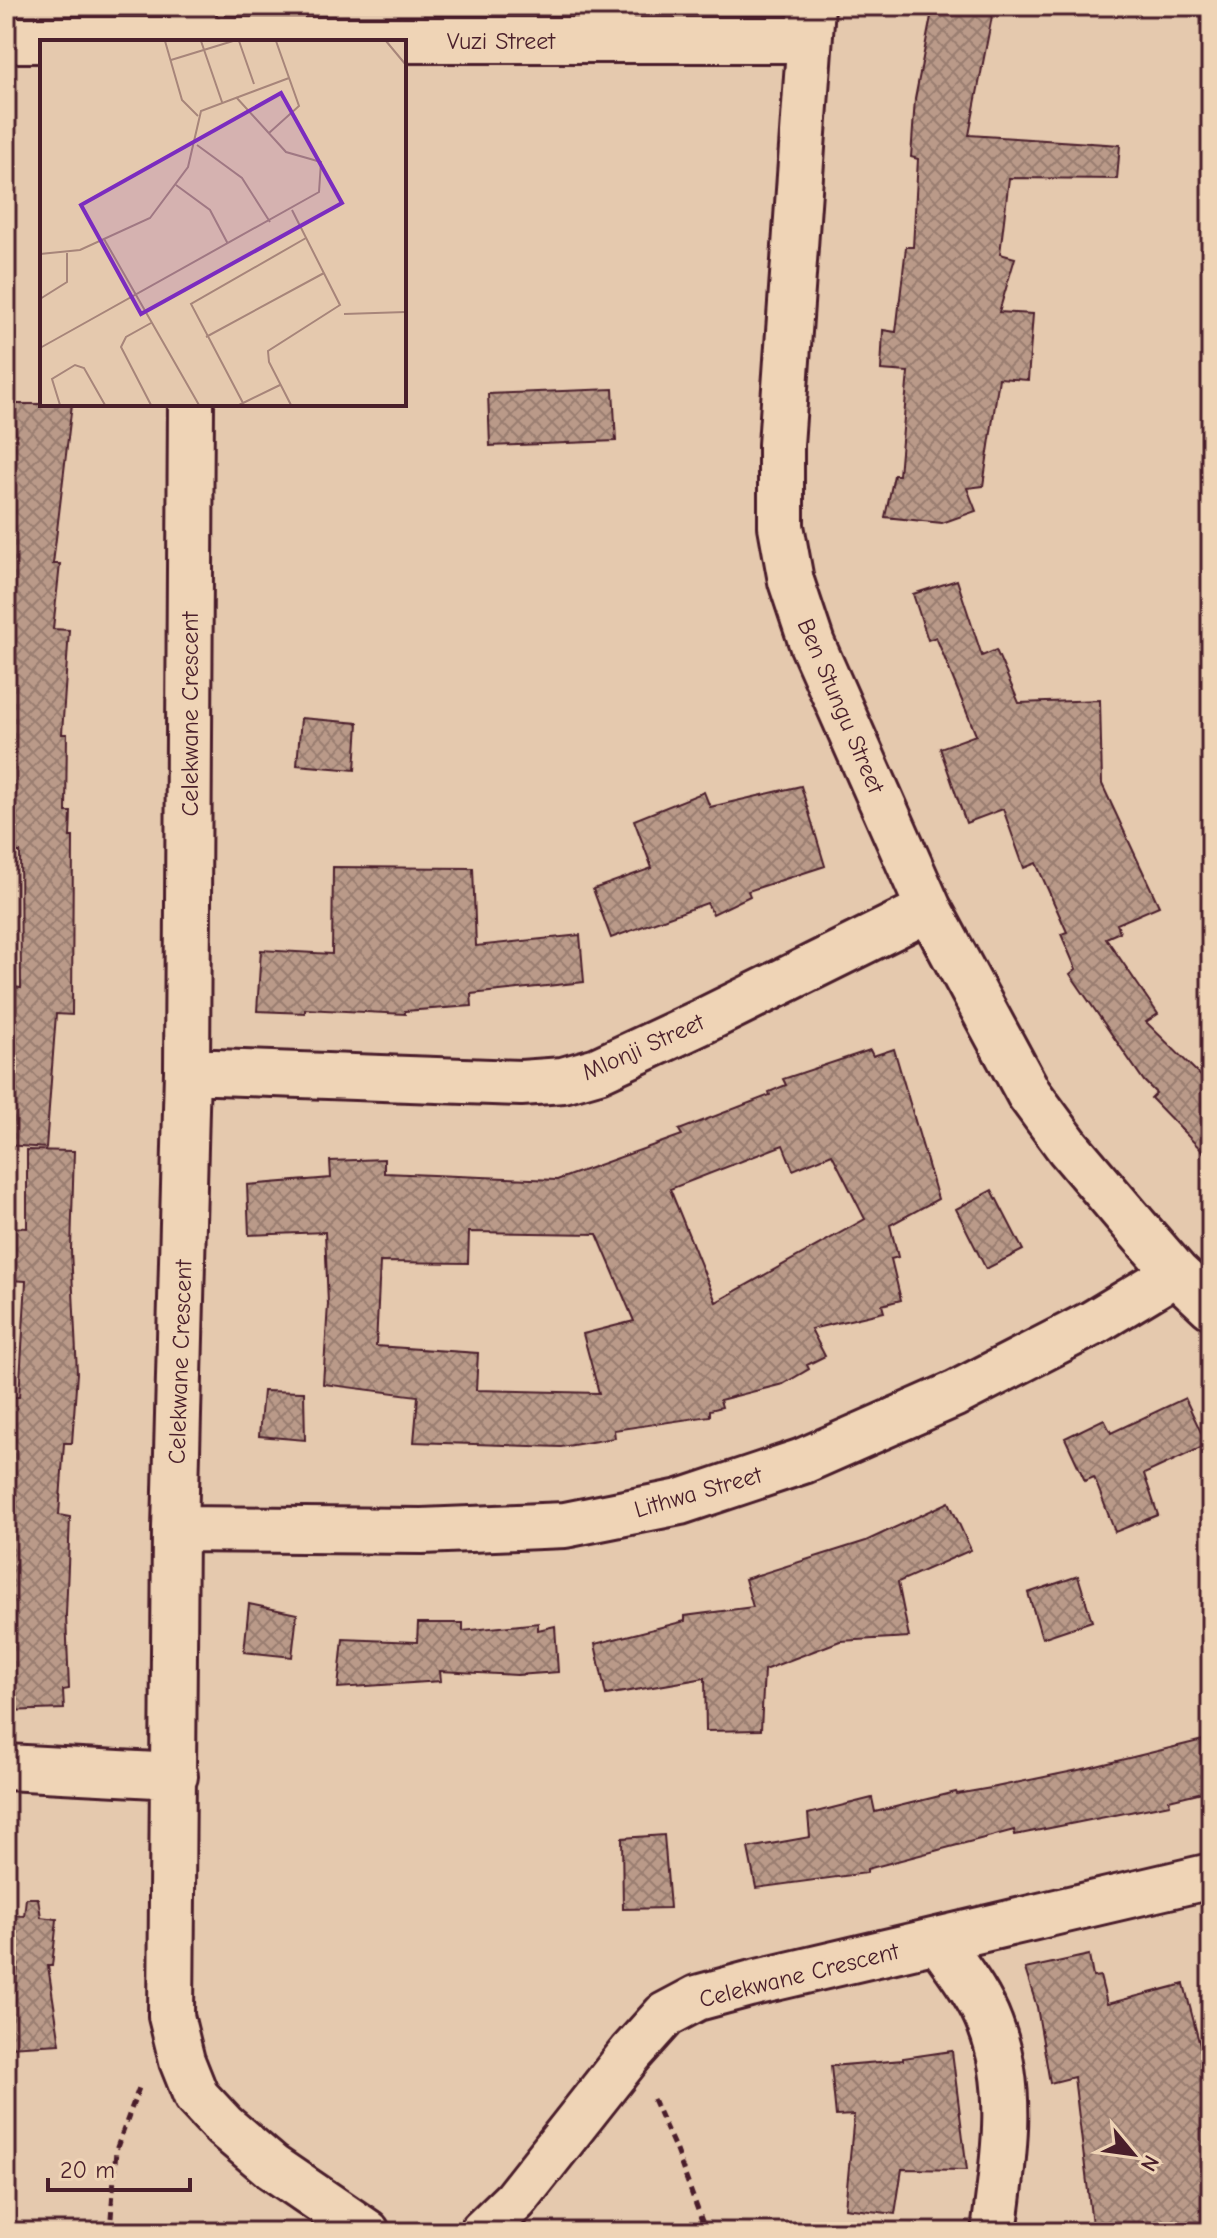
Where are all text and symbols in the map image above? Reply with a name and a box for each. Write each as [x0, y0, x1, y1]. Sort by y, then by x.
street label: Vuzi Street [447, 27, 556, 55]
inset map [40, 40, 406, 406]
street label: Celekwane Crescent [176, 610, 204, 816]
street label: Ben Stungu Street [792, 614, 891, 799]
street label: Mlonji Street [578, 1007, 709, 1086]
street label: Celekwane Crescent [162, 1258, 198, 1465]
street label: Lithwa Street [631, 1460, 766, 1524]
street label: Celekwane Crescent [696, 1936, 903, 2013]
north arrow [1093, 2114, 1173, 2194]
scale bar [48, 2142, 190, 2192]
text: N [1135, 2151, 1164, 2176]
text: 20 m [60, 2156, 115, 2184]

